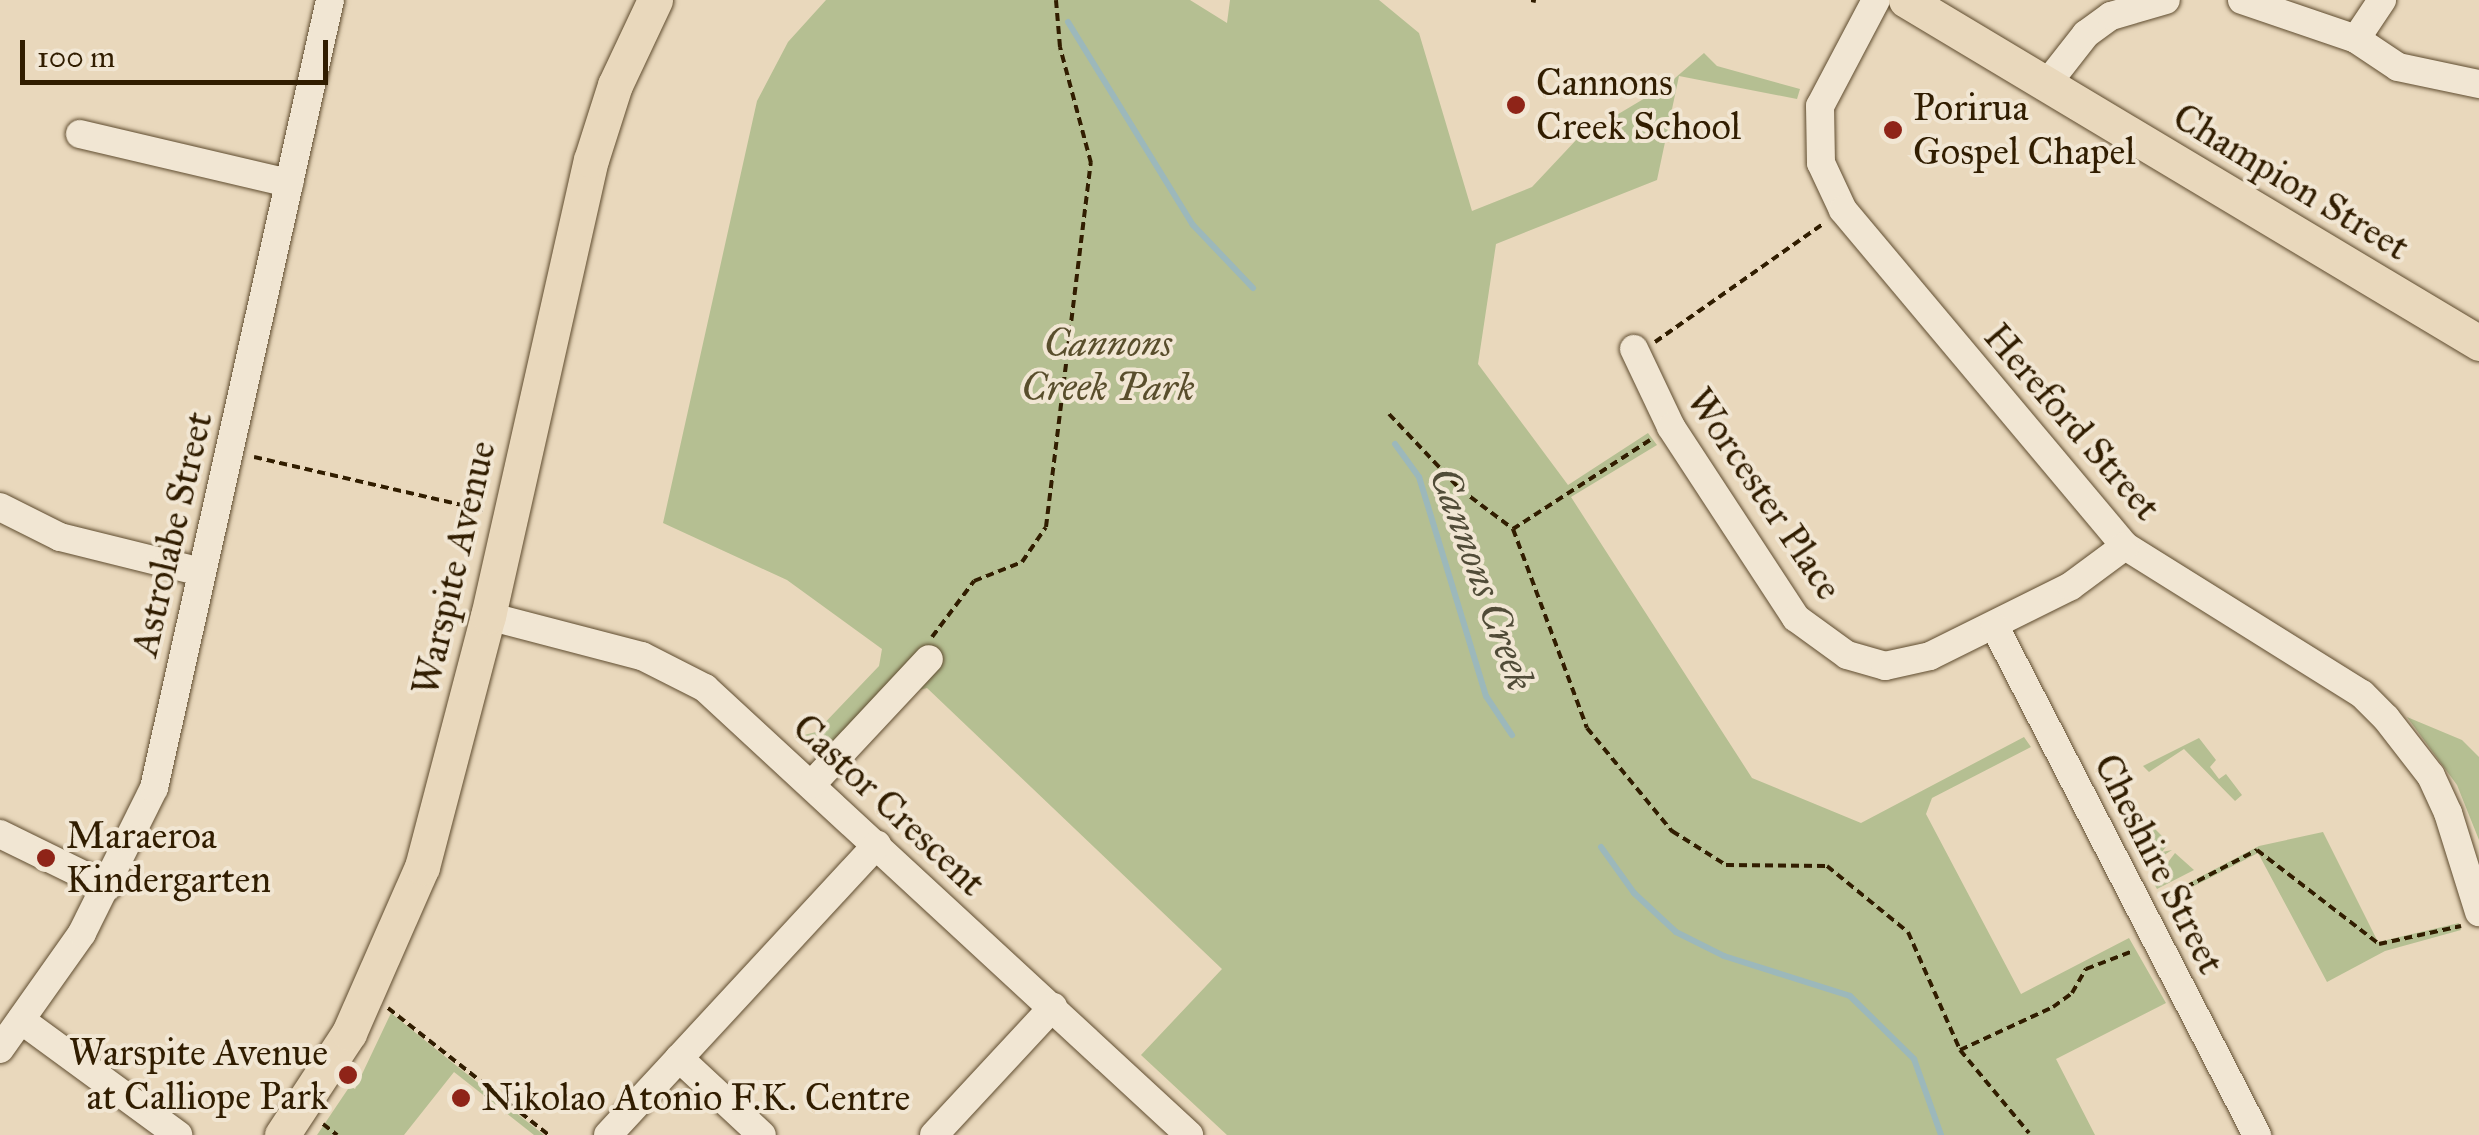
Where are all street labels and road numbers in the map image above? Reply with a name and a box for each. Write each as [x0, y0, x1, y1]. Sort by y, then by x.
street label: Champion Street [2165, 94, 2417, 270]
street label: Hereford Street [1974, 314, 2170, 530]
street label: Worcester Place [1677, 380, 1851, 608]
street label: Astrolabe Street [122, 407, 222, 661]
street label: Warspite Avenue [403, 437, 505, 699]
street label: Castor Crescent [783, 704, 995, 906]
street label: Cheshire Street [2084, 746, 2234, 982]

